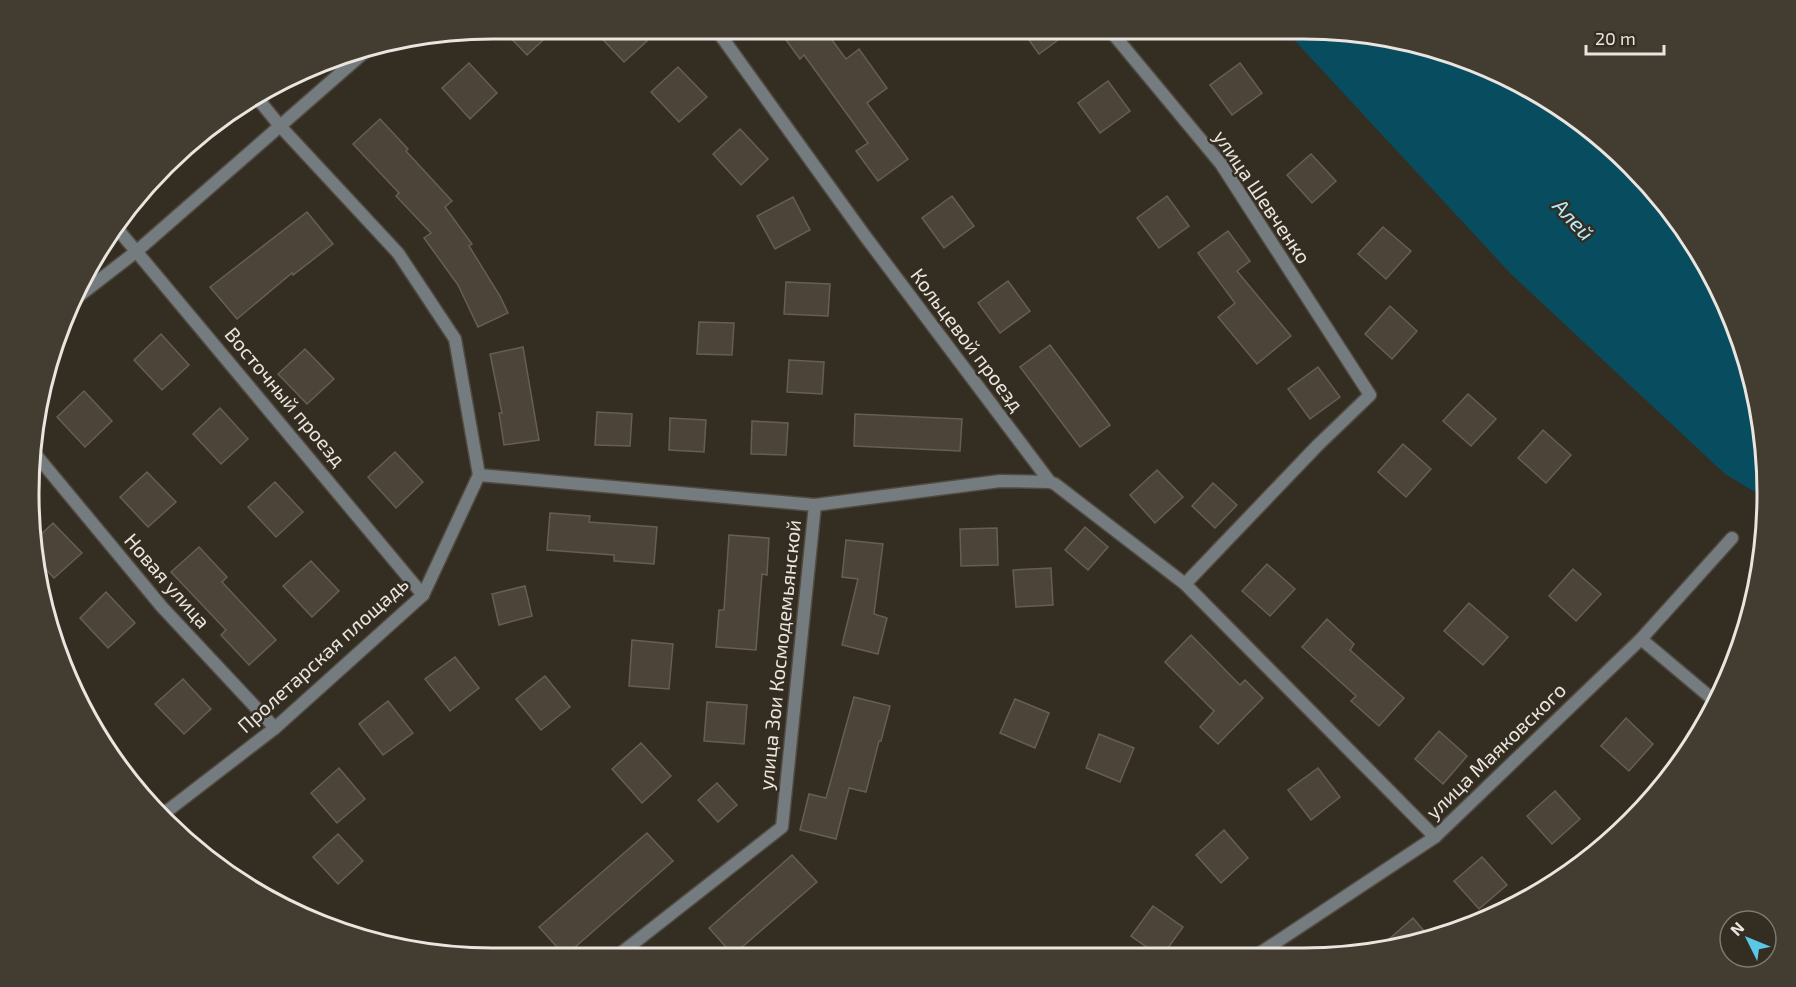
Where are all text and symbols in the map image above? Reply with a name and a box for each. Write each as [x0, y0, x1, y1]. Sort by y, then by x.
scale bar [1586, 18, 1664, 56]
text: 20 m [1595, 27, 1636, 49]
street label: улица Шевченко [1208, 125, 1316, 268]
water label: Алей [1548, 192, 1600, 245]
street label: Кольцевой проезд [906, 263, 1029, 416]
street label: Восточный проезд [220, 322, 351, 471]
street label: улица Зои Космодемьянской [753, 518, 806, 792]
street label: Новая улица [119, 528, 216, 633]
street label: Пролетарская площадь [232, 571, 413, 737]
street label: улица Маяковского [1420, 677, 1571, 824]
north arrow [1718, 909, 1778, 969]
text: N [1726, 918, 1748, 939]

